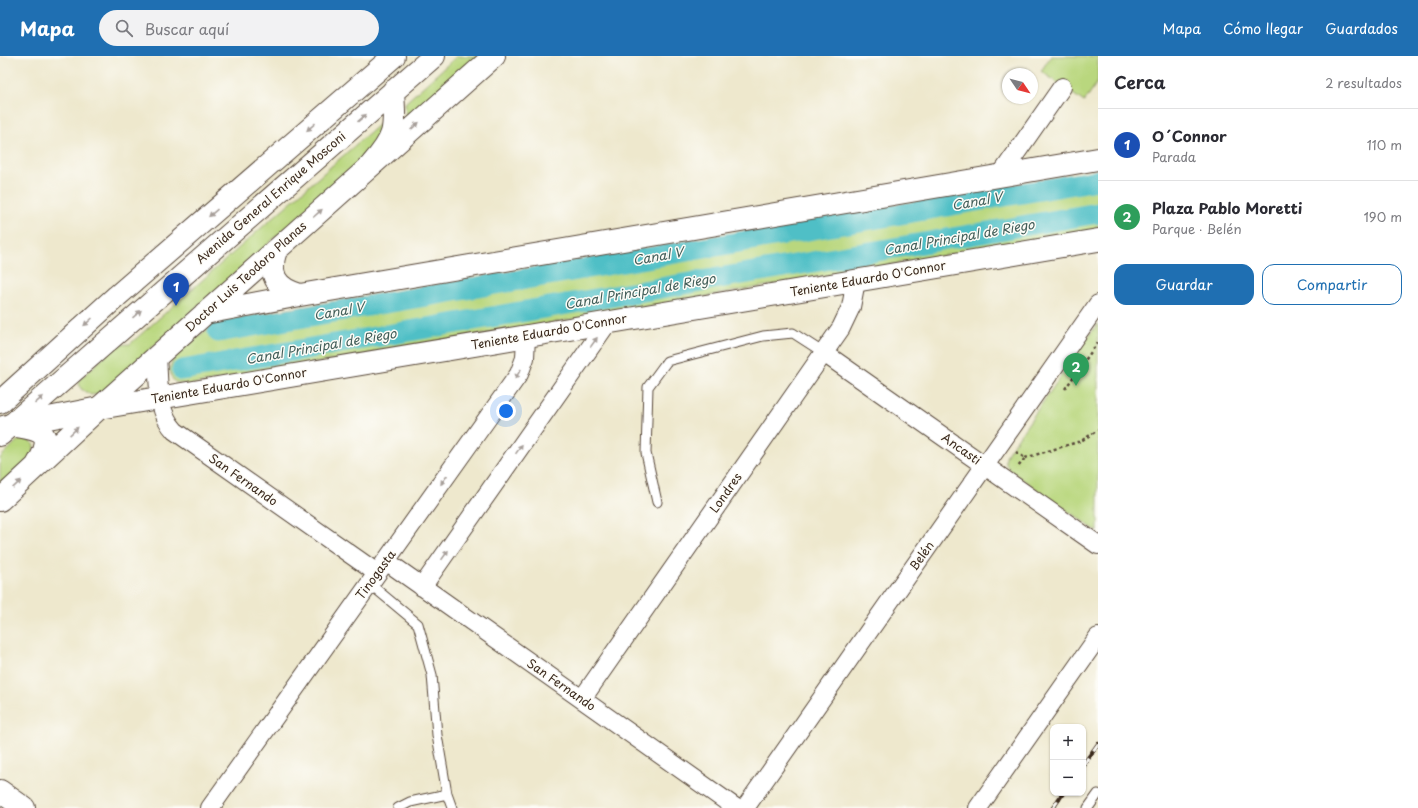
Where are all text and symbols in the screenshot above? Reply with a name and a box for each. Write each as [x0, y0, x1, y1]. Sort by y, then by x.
search box [99, 10, 379, 46]
text: Mapa [20, 14, 75, 42]
icon: search [113, 17, 135, 39]
text: Buscar aquí [145, 17, 229, 40]
text: Mapa [1163, 18, 1201, 39]
text: Cómo llegar [1223, 18, 1303, 39]
text: Guardados [1325, 18, 1398, 39]
north arrow [1002, 68, 1038, 104]
text: Cerca [1114, 69, 1165, 95]
text: 2 resultados [1325, 73, 1402, 92]
one-way arrow [357, 114, 367, 123]
one-way arrow [411, 122, 420, 131]
one-way arrow [306, 123, 317, 132]
text: O´Connor [1152, 124, 1227, 147]
street label: Avenida General Enrique Mosconi [192, 127, 349, 267]
text: 1 [1124, 135, 1130, 154]
text: 110 m [1367, 135, 1402, 154]
text: Parada [1152, 147, 1196, 166]
water label: Canal V [950, 186, 1007, 214]
text: Plaza Pablo Moretti [1152, 196, 1302, 219]
text: 2 [1122, 207, 1132, 226]
text: 190 m [1363, 207, 1402, 226]
one-way arrow [208, 208, 218, 217]
one-way arrow [313, 208, 323, 217]
water label: Canal Principal de Riego [882, 214, 1036, 259]
street label: Doctor Luis Teodoro Planas [181, 216, 310, 336]
text: Parque · Belén [1152, 219, 1242, 238]
water label: Canal V [631, 241, 688, 269]
street label: Teniente Eduardo O'Connor [789, 255, 947, 301]
button: Guardar [1114, 264, 1254, 305]
button: Compartir [1262, 264, 1402, 305]
water label: Canal Principal de Riego [563, 268, 717, 313]
pin: 1 [163, 273, 189, 306]
water label: Canal V [312, 296, 369, 324]
street label: Teniente Eduardo O'Connor [470, 308, 628, 354]
one-way arrow [132, 310, 142, 319]
one-way arrow [83, 318, 93, 327]
water label: Canal Principal de Riego [244, 323, 398, 368]
one-way arrow [590, 337, 598, 347]
pin: 2 [1063, 353, 1089, 386]
street label: Teniente Eduardo O'Connor [150, 362, 308, 408]
one-way arrow [515, 368, 522, 380]
one-way arrow [34, 395, 44, 404]
your location [496, 401, 516, 421]
one-way arrow [68, 427, 79, 436]
street label: Ancasti [938, 428, 985, 468]
one-way arrow [515, 443, 523, 454]
street label: San Fernando [205, 449, 282, 510]
street label: Londres [705, 468, 746, 516]
one-way arrow [440, 475, 448, 485]
one-way arrow [13, 480, 22, 489]
street label: Belén [904, 537, 938, 574]
street label: Tinogasta [351, 546, 400, 603]
one-way arrow [441, 550, 449, 560]
street label: San Fernando [523, 654, 600, 715]
map controls [1050, 724, 1086, 796]
button: + [1050, 724, 1086, 760]
button: − [1050, 760, 1086, 796]

